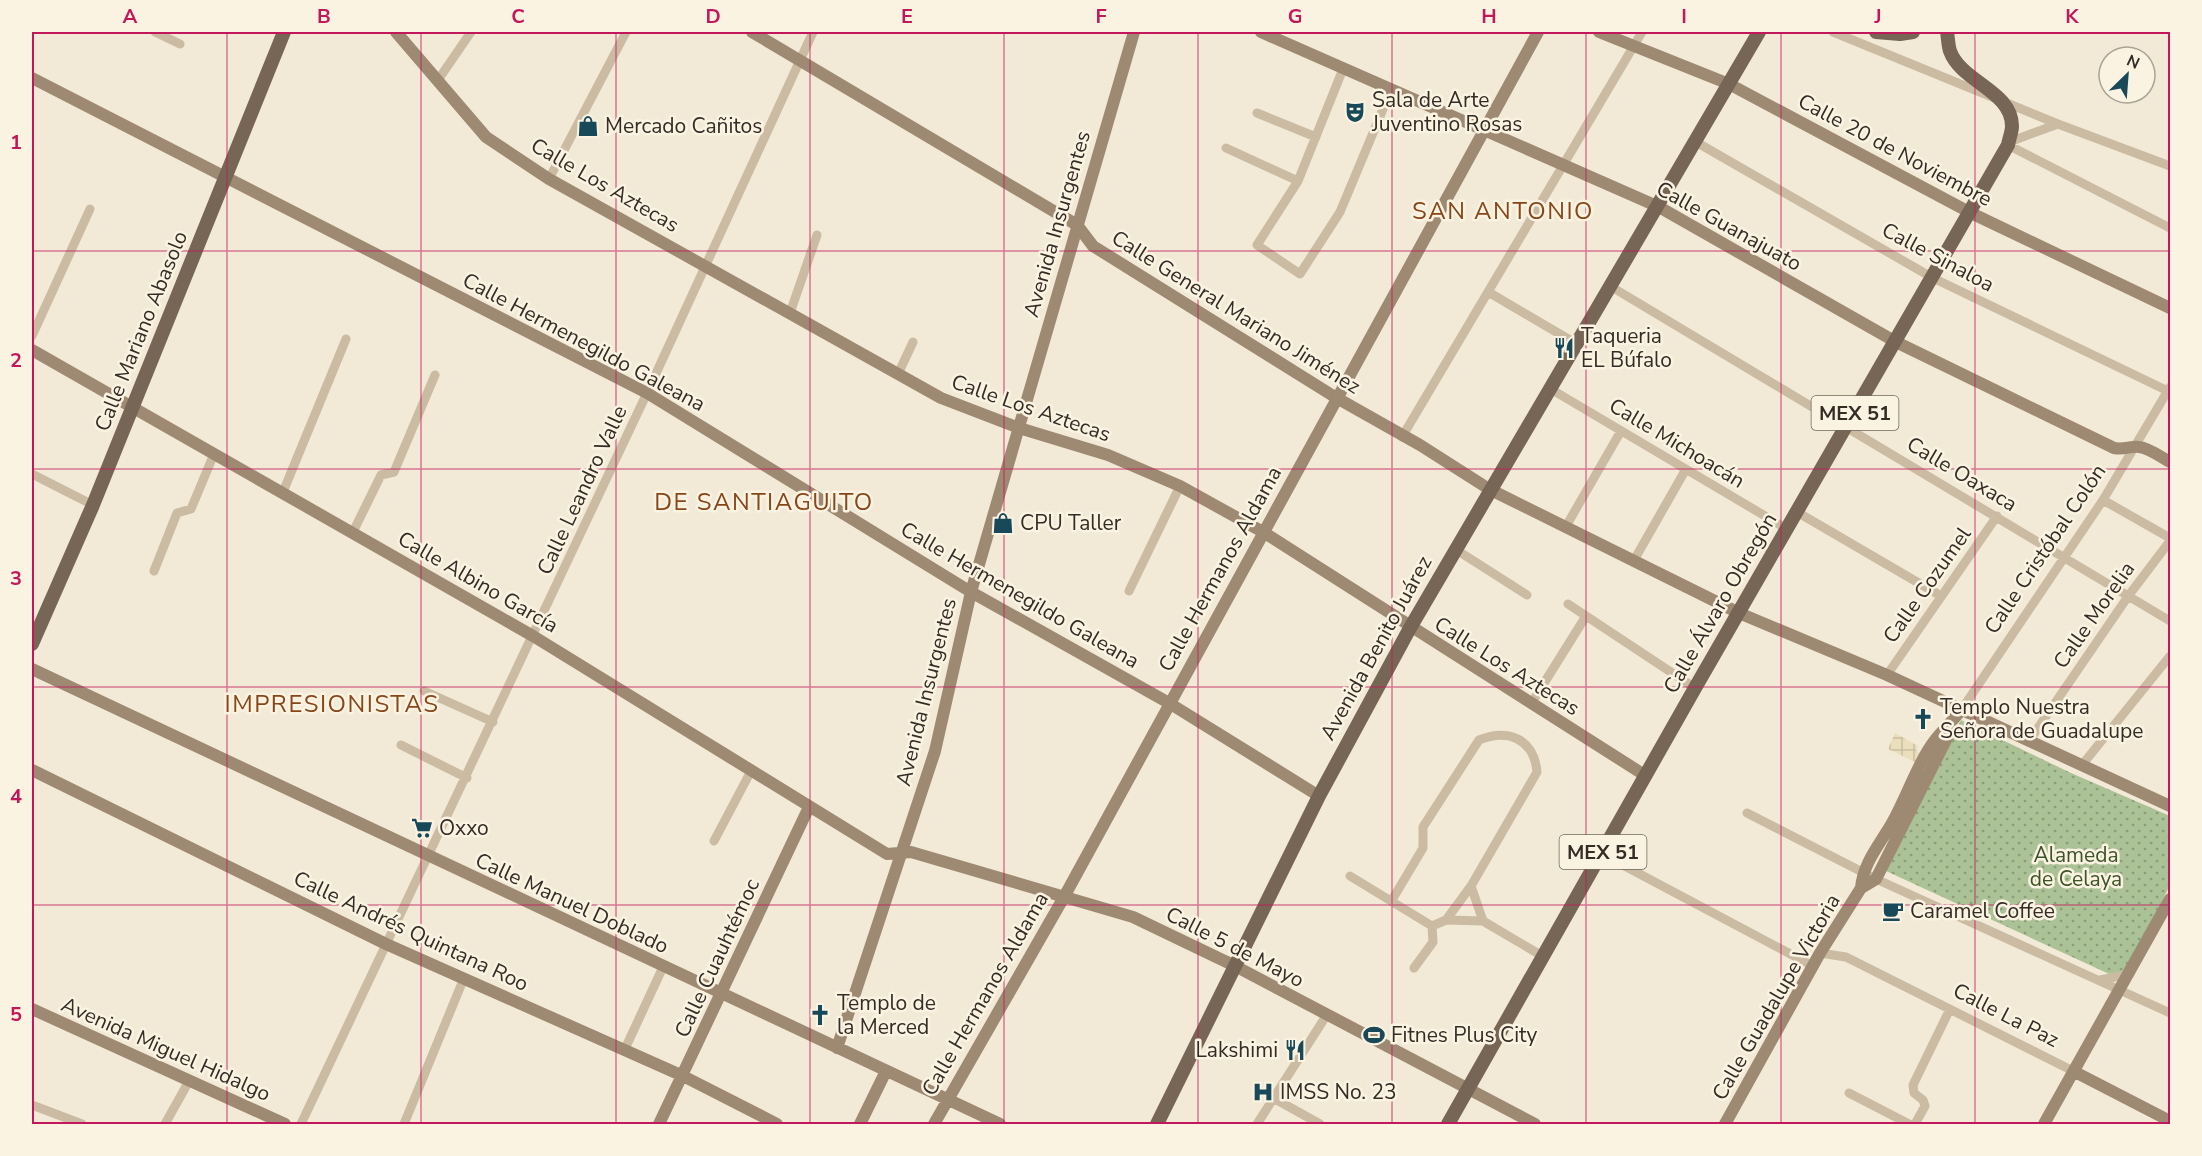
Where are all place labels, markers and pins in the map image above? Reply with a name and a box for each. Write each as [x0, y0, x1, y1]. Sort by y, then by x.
place label: Sala de Arte Juventino Rosas [1371, 86, 1522, 138]
theatre icon: Sala de Arte Juventino Rosas [1343, 100, 1367, 124]
place label: Mercado Cañitos [605, 112, 762, 140]
shop icon: Mercado Cañitos [576, 114, 600, 138]
place label: Taqueria EL Búfalo [1581, 322, 1672, 374]
restaurant icon: Taqueria EL Búfalo [1552, 336, 1576, 360]
place label: CPU Taller [1020, 509, 1122, 537]
shop icon: CPU Taller [991, 511, 1015, 535]
place label: Templo Nuestra Señora de Guadalupe [1940, 693, 2143, 745]
church icon: Templo Nuestra Señora de Guadalupe [1911, 707, 1935, 731]
place label: Oxxo [439, 814, 489, 842]
supermarket icon: Oxxo [410, 816, 434, 840]
place label: Caramel Coffee [1910, 897, 2055, 925]
cafe icon: Caramel Coffee [1881, 899, 1905, 923]
place label: Templo de la Merced [837, 989, 936, 1041]
church icon: Templo de la Merced [808, 1003, 832, 1027]
place label: Fitnes Plus City [1391, 1021, 1538, 1049]
sports icon: Fitnes Plus City [1362, 1023, 1386, 1047]
place label: Lakshimi [1195, 1036, 1278, 1064]
restaurant icon: Lakshimi [1283, 1038, 1307, 1062]
place label: IMSS No. 23 [1280, 1078, 1397, 1106]
hospital icon: IMSS No. 23 [1251, 1080, 1275, 1104]

